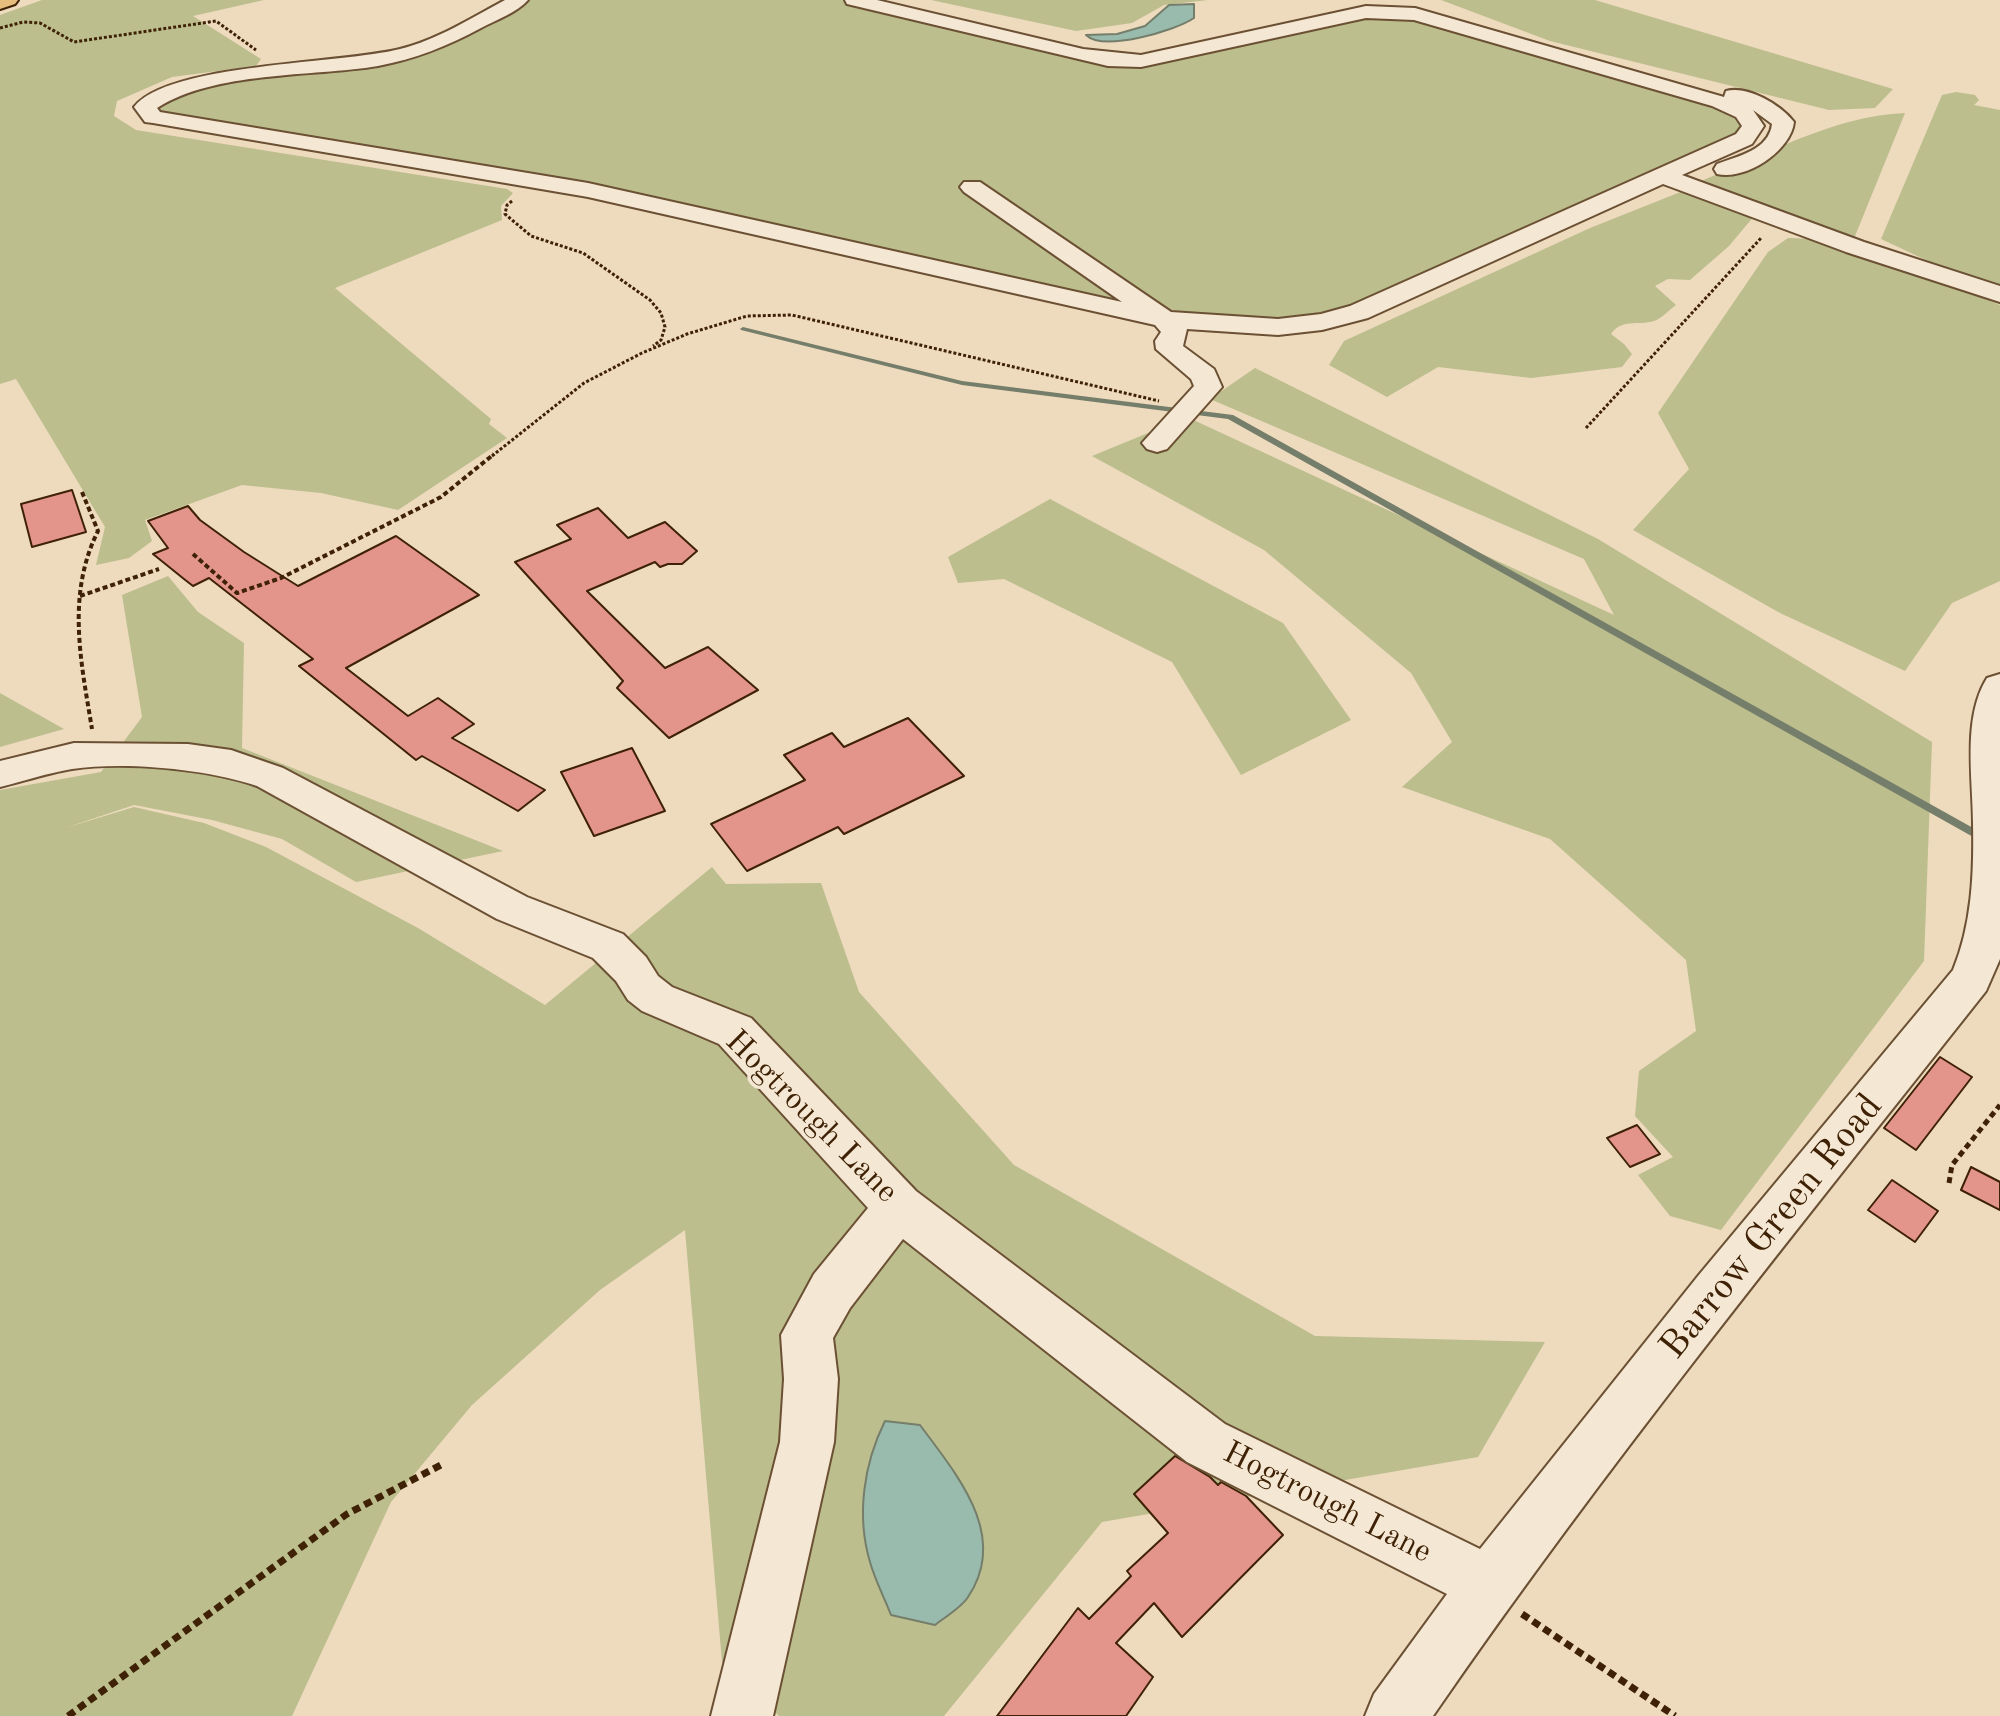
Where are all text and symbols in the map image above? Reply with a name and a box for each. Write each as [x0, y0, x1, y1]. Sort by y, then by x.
street label: Hogtrough Lane [717, 1023, 905, 1211]
street label: Barrow Green Road [1651, 1085, 1893, 1369]
street label: Hogtrough Lane [1216, 1434, 1438, 1572]

